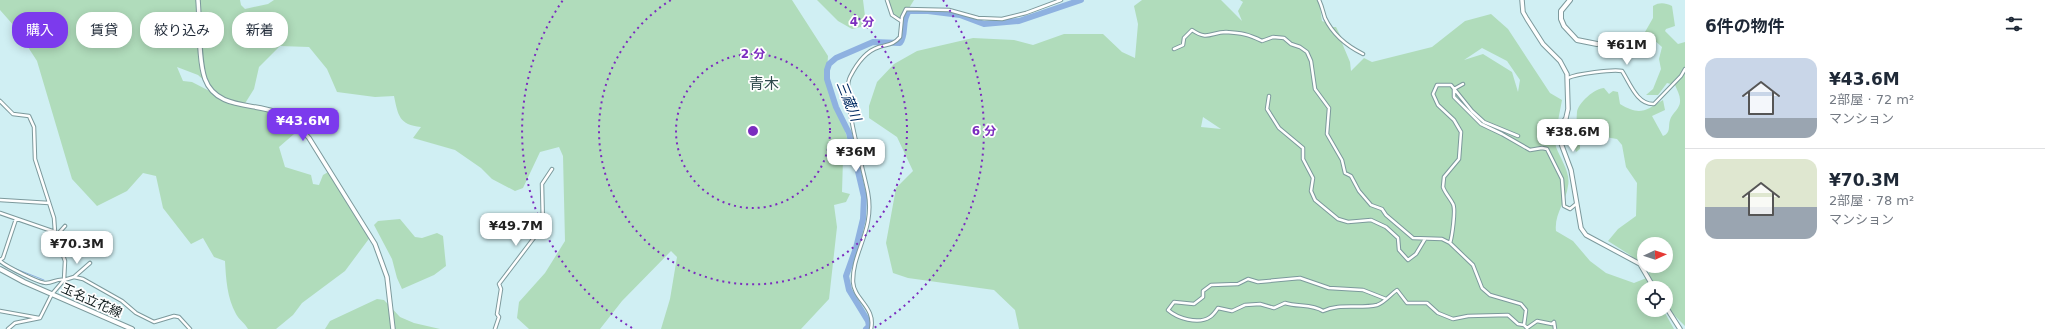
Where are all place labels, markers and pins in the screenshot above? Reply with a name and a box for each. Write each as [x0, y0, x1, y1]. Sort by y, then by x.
pin: ¥61M [1603, 32, 1651, 66]
pin: ¥43.6M [270, 108, 336, 142]
pin: ¥38.6M [1540, 119, 1606, 153]
centre of rings [746, 124, 760, 138]
pin: ¥36M [832, 139, 880, 173]
pin: ¥49.7M [483, 213, 549, 247]
pin: ¥70.3M [44, 231, 110, 265]

